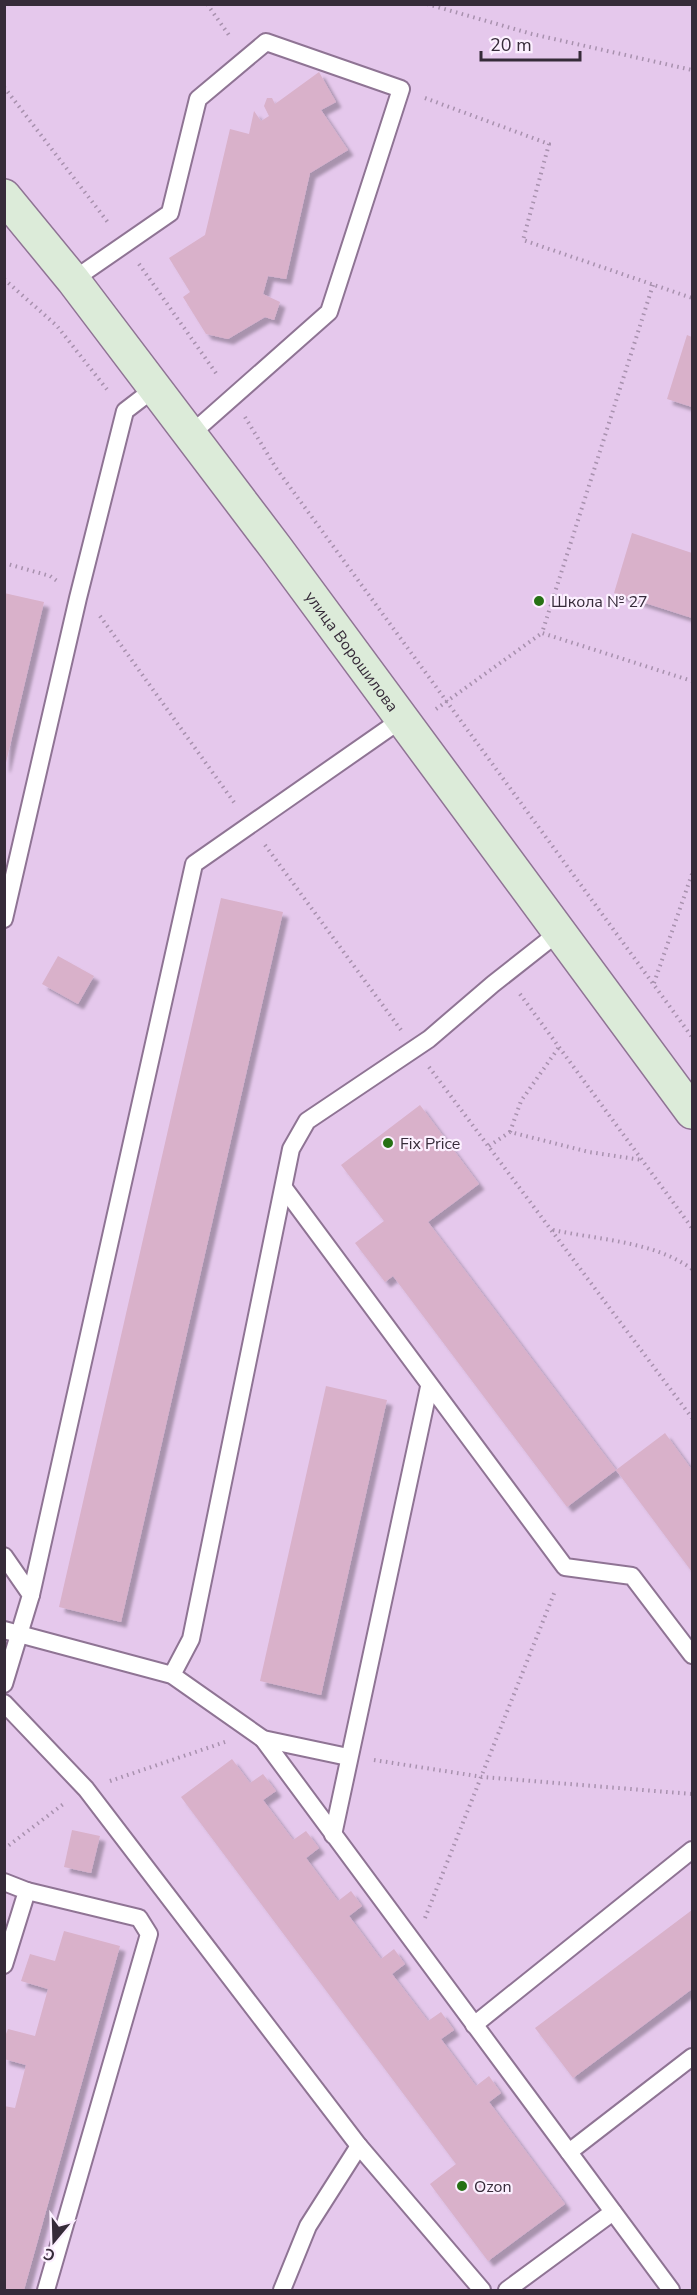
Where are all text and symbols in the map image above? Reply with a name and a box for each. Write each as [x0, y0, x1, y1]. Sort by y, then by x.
scale bar [481, 24, 580, 62]
text: 20 m [490, 33, 532, 57]
street label: улица Ворошилова [299, 587, 403, 717]
place label: Школа № 27 [551, 591, 648, 613]
marker: Школа № 27 [532, 594, 546, 608]
place label: Fix Price [400, 1133, 460, 1155]
marker: Fix Price [381, 1136, 395, 1150]
place label: Ozon [474, 2176, 512, 2198]
marker: Ozon [455, 2179, 469, 2193]
north arrow [24, 2211, 84, 2271]
text: С [41, 2242, 58, 2266]

